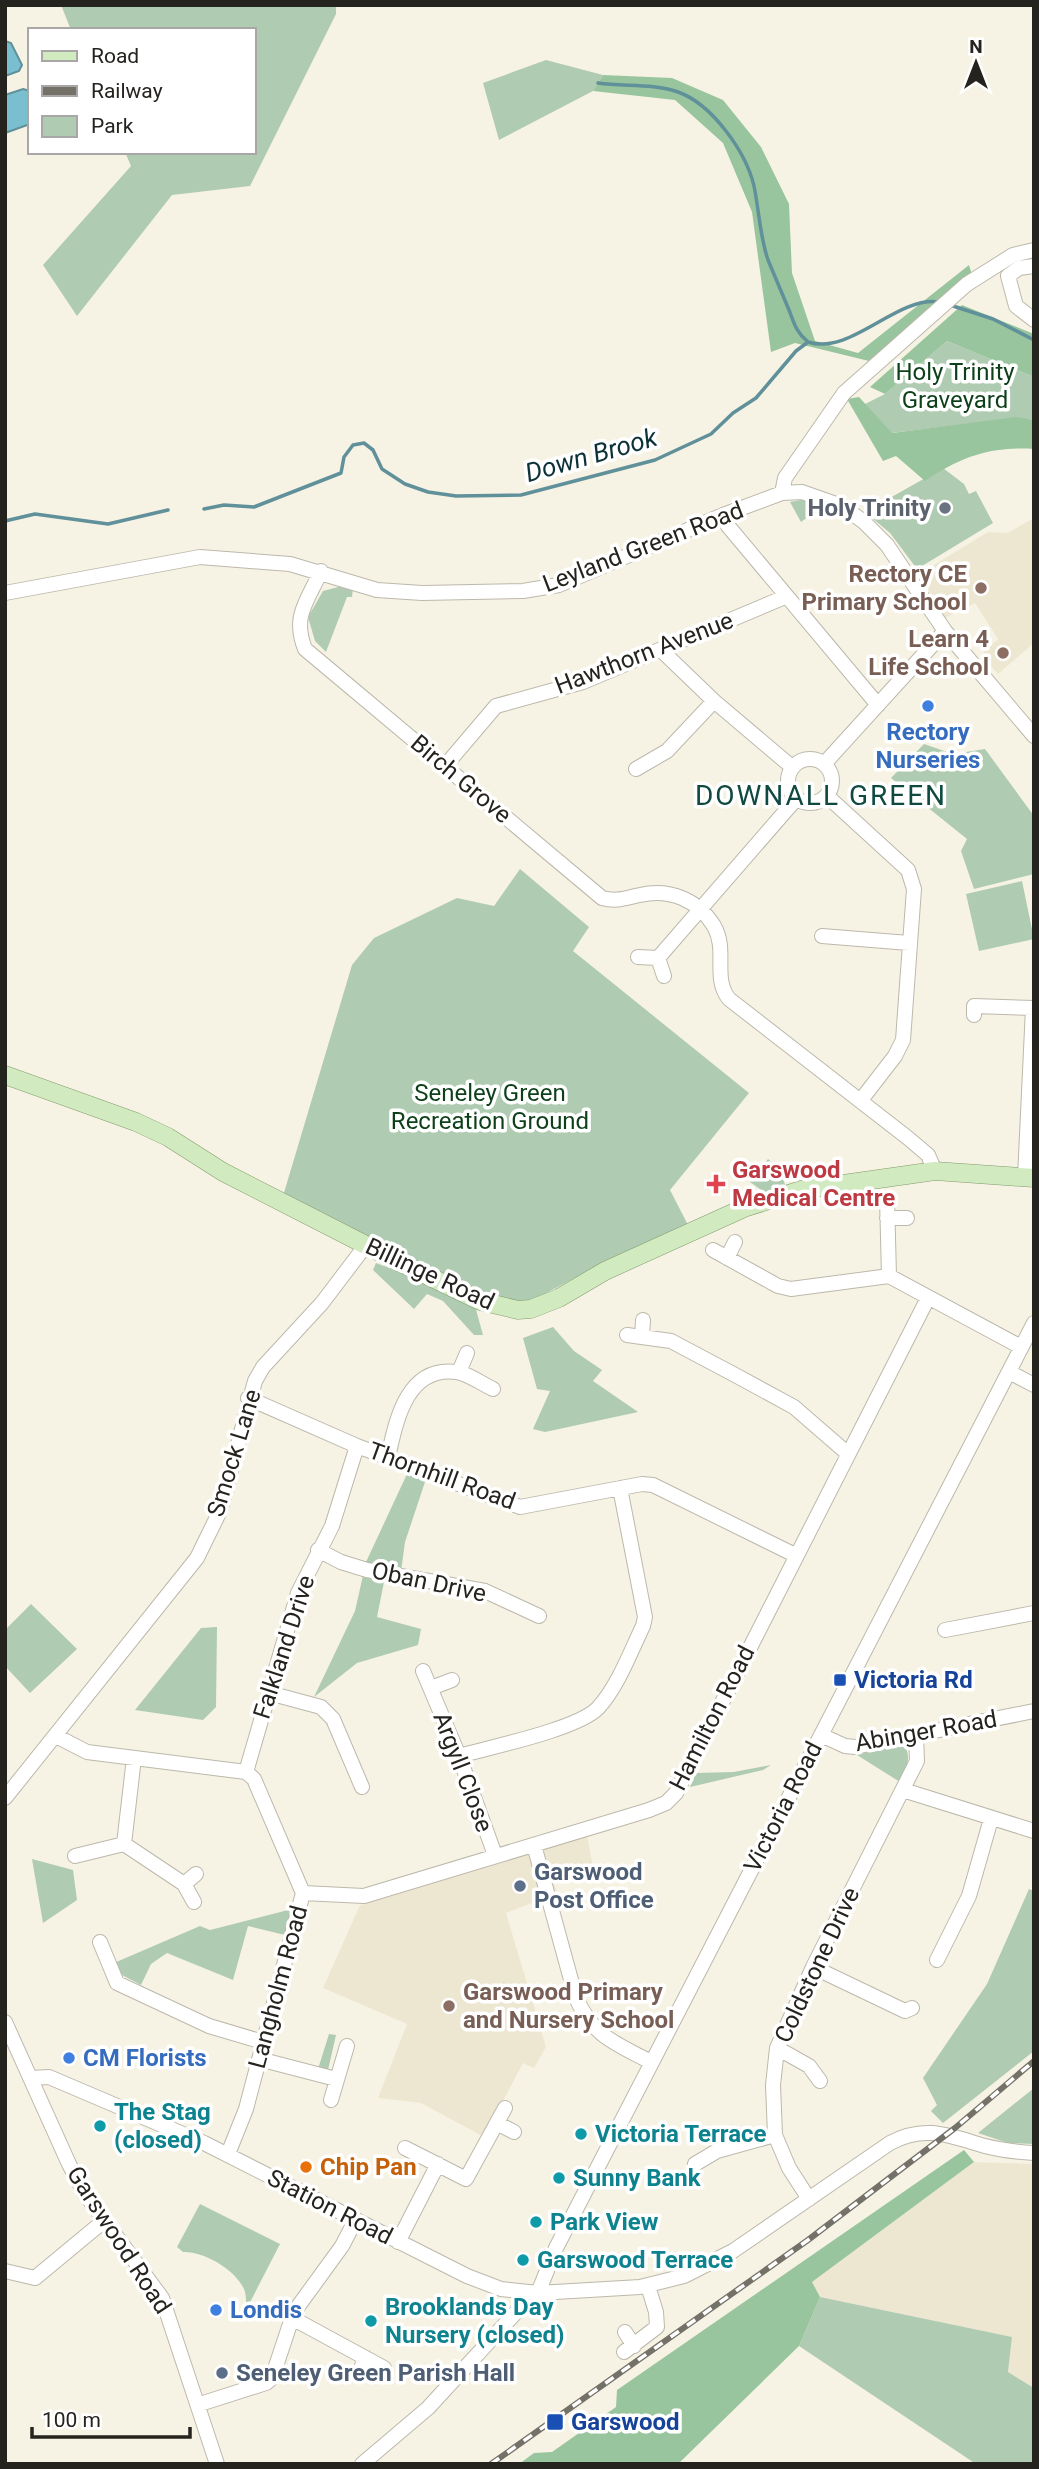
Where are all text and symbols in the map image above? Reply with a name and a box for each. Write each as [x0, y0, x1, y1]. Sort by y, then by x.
legend [28, 28, 256, 154]
north arrow [941, 28, 1011, 98]
text: N [969, 35, 983, 58]
text: Road [91, 44, 139, 68]
text: Railway [91, 79, 163, 103]
text: Park [91, 114, 134, 138]
park label: Holy Trinity Graveyard [895, 358, 1015, 414]
water label: Down Brook [522, 422, 662, 488]
place label: Holy Trinity [808, 494, 932, 522]
street label: Leyland Green Road [539, 496, 747, 598]
marker: Holy Trinity [937, 500, 953, 516]
place label: Rectory CE Primary School [802, 560, 967, 616]
marker: Rectory CE Primary School [973, 580, 989, 596]
street label: Hawthorn Avenue [551, 606, 737, 700]
place label: Learn 4 Life School [868, 625, 989, 681]
marker: Learn 4 Life School [995, 645, 1011, 661]
marker: Rectory Nurseries [920, 698, 936, 714]
place label: Rectory Nurseries [876, 718, 980, 774]
street label: Birch Grove [405, 729, 517, 829]
district label: DOWNALL GREEN [695, 779, 947, 812]
park label: Seneley Green Recreation Ground [391, 1079, 589, 1135]
place label: Garswood Medical Centre [732, 1156, 895, 1212]
marker: Garswood Medical Centre [706, 1174, 726, 1194]
street label: Billinge Road [361, 1232, 499, 1316]
street label: Smock Lane [201, 1386, 267, 1520]
street label: Thornhill Road [365, 1436, 519, 1516]
street label: Oban Drive [369, 1556, 489, 1608]
street label: Falkland Drive [248, 1572, 320, 1722]
street label: Hamilton Road [664, 1641, 760, 1795]
place label: Victoria Rd [854, 1666, 973, 1694]
marker: Victoria Rd [832, 1672, 848, 1688]
street label: Abinger Road [853, 1705, 999, 1757]
street label: Argyll Close [427, 1708, 499, 1836]
street label: Victoria Road [738, 1737, 828, 1877]
place label: Garswood Post Office [534, 1858, 654, 1914]
marker: Garswood Post Office [512, 1878, 528, 1894]
street label: Coldstone Drive [769, 1883, 865, 2047]
street label: Langholm Road [243, 1902, 313, 2072]
place label: Garswood Primary and Nursery School [463, 1978, 674, 2034]
marker: Garswood Primary and Nursery School [441, 1998, 457, 2014]
place label: CM Florists [83, 2044, 207, 2072]
marker: CM Florists [61, 2050, 77, 2066]
place label: The Stag (closed) [114, 2098, 211, 2154]
marker: The Stag (closed) [92, 2118, 108, 2134]
place label: Victoria Terrace [595, 2120, 766, 2148]
marker: Victoria Terrace [573, 2126, 589, 2142]
place label: Chip Pan [320, 2153, 417, 2181]
marker: Chip Pan [298, 2159, 314, 2175]
street label: Garswood Road [61, 2161, 177, 2319]
street label: Station Road [263, 2163, 397, 2251]
place label: Sunny Bank [573, 2164, 702, 2192]
marker: Sunny Bank [551, 2170, 567, 2186]
place label: Park View [550, 2208, 659, 2236]
marker: Park View [528, 2214, 544, 2230]
place label: Garswood Terrace [537, 2246, 733, 2274]
marker: Garswood Terrace [515, 2252, 531, 2268]
place label: Brooklands Day Nursery (closed) [385, 2293, 565, 2349]
place label: Londis [230, 2296, 302, 2324]
marker: Londis [208, 2302, 224, 2318]
marker: Brooklands Day Nursery (closed) [363, 2313, 379, 2329]
place label: Seneley Green Parish Hall [236, 2359, 515, 2387]
marker: Seneley Green Parish Hall [214, 2365, 230, 2381]
scale bar [32, 2396, 189, 2440]
text: 100 m [42, 2408, 101, 2432]
place label: Garswood [571, 2408, 680, 2436]
marker: Garswood [545, 2412, 565, 2432]

